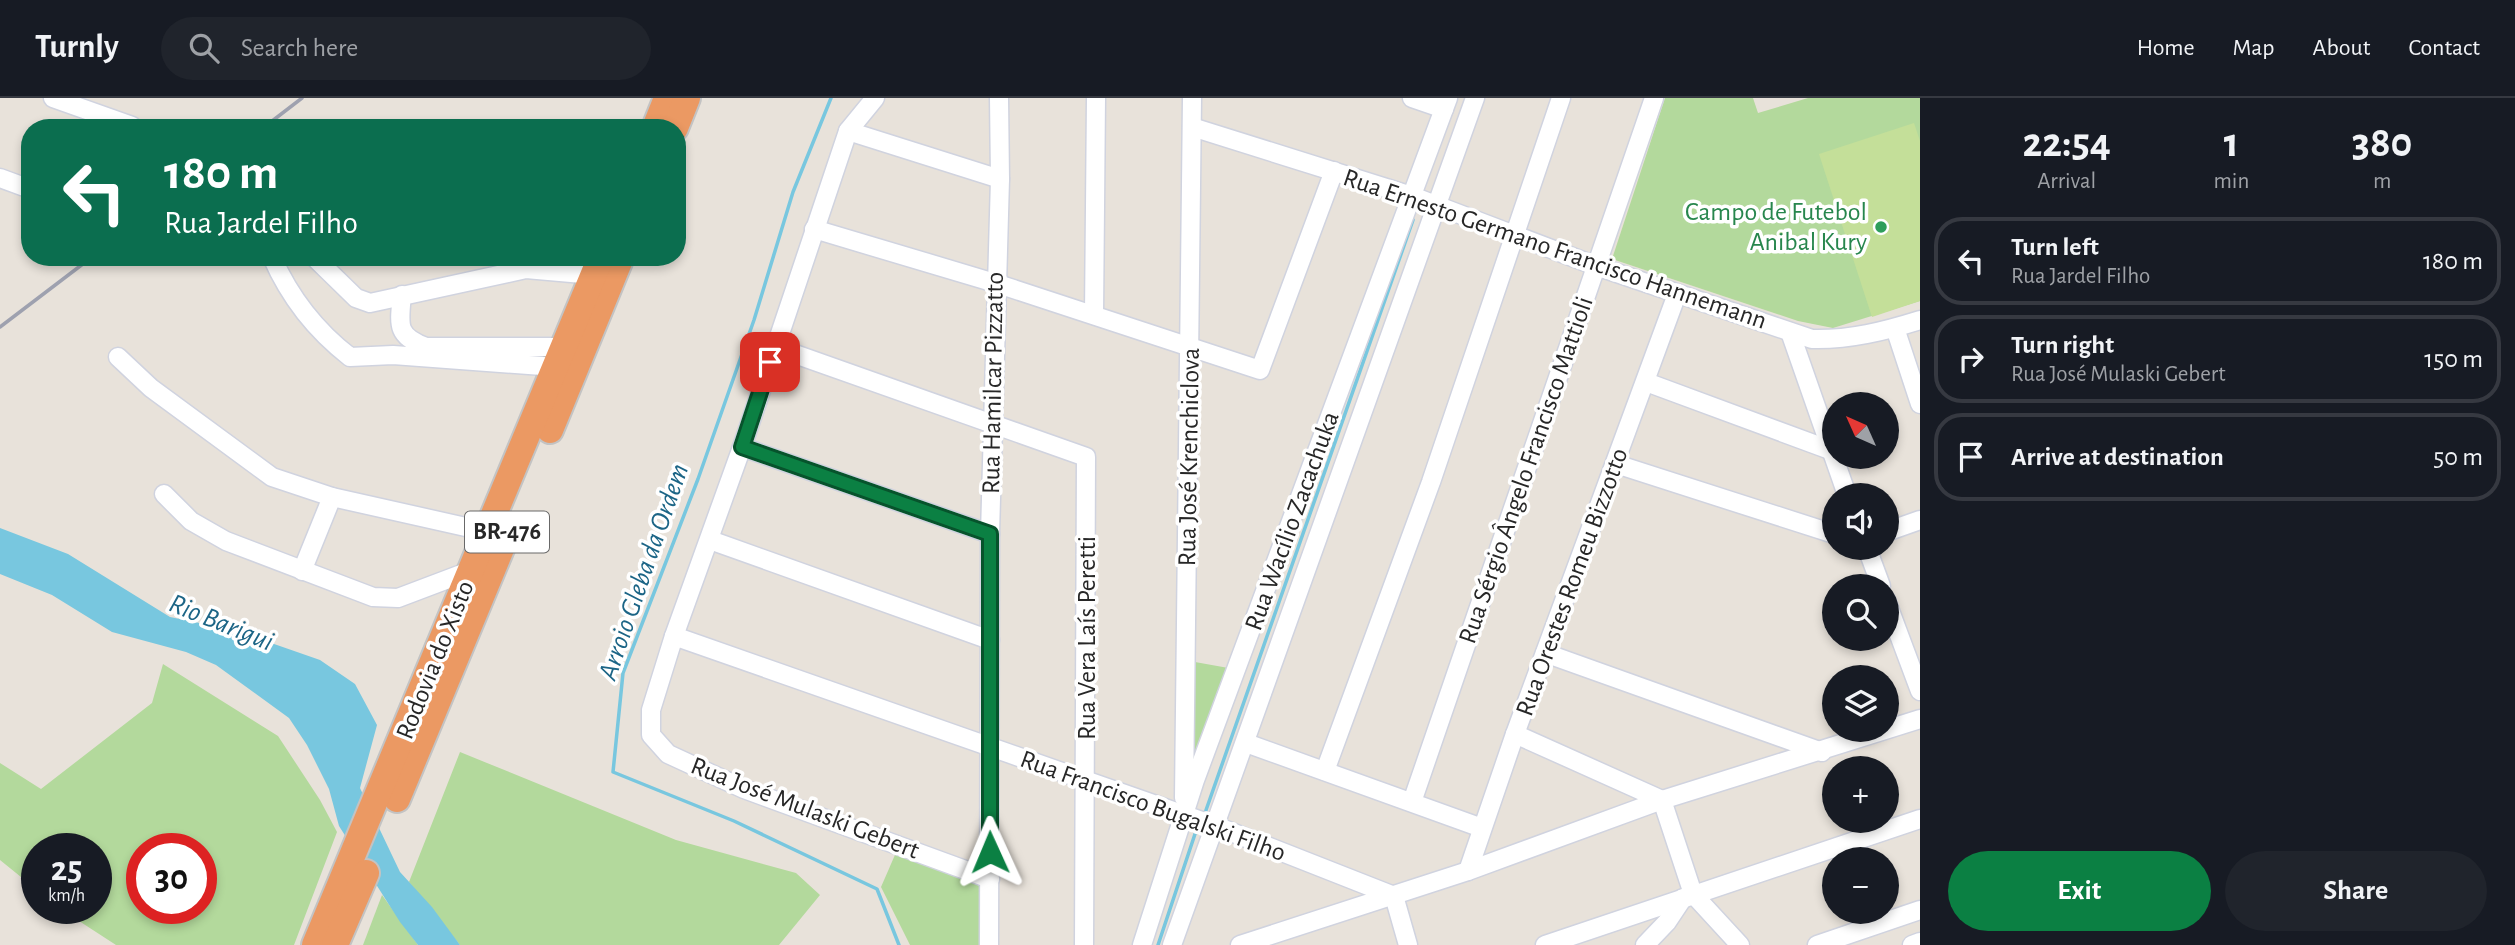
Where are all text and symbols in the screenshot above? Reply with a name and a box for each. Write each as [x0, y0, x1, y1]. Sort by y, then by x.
search box [161, 17, 651, 80]
icon: search [185, 29, 223, 67]
text: Turnly [35, 31, 119, 64]
text: Search here [241, 35, 358, 61]
text: Home [2137, 36, 2195, 60]
text: Map [2233, 36, 2275, 60]
text: About [2313, 36, 2370, 60]
text: Contact [2408, 36, 2480, 60]
text: 22:54 [2023, 122, 2111, 164]
text: 1 [2224, 122, 2239, 164]
text: 380 [2352, 122, 2413, 164]
icon: left [49, 147, 140, 238]
text: 180 m [164, 149, 278, 198]
street label: Rua Ernesto Germano Francisco Hannemann [1340, 164, 1770, 334]
text: Arrival [2037, 170, 2096, 193]
text: min [2213, 170, 2249, 193]
text: m [2373, 170, 2391, 193]
place label: Campo de Futebol Anibal Kury [1685, 199, 1867, 255]
text: Rua Jardel Filho [164, 207, 358, 239]
marker: Campo de Futebol Anibal Kury [1873, 219, 1889, 235]
text: Turn left [2011, 234, 2099, 260]
icon: left [1952, 242, 1990, 280]
text: 180 m [2423, 248, 2483, 274]
text: Rua Jardel Filho [2011, 265, 2150, 288]
street label: Rua Hamilcar Pizzatto [978, 272, 1008, 494]
street label: Rua Sérgio Ângelo Francisco Mattioli [1453, 293, 1598, 647]
pin [740, 332, 800, 392]
text: Turn right [2011, 332, 2114, 358]
icon: right [1952, 340, 1990, 378]
icon: arrive [751, 343, 789, 381]
text: 150 m [2424, 346, 2483, 372]
street label: Rua José Krenchiclova [1174, 347, 1204, 567]
text: Rua José Mulaski Gebert [2011, 363, 2226, 386]
north arrow [1822, 392, 1899, 469]
map controls [1822, 392, 1899, 924]
street label: Rua Wacílio Zacachuka [1240, 408, 1344, 634]
icon: arrive [1952, 438, 1990, 476]
street label: Rua Orestes Romeu Bizzotto [1511, 444, 1633, 720]
text: Arrive at destination [2011, 444, 2224, 470]
text: 50 m [2433, 444, 2483, 470]
water label: Arroio Gleba da Ordem [594, 460, 694, 685]
button: sound [1822, 483, 1899, 560]
road number: BR-476 [465, 512, 549, 552]
street label: Rua Vera Laís Peretti [1074, 536, 1100, 740]
button: search [1822, 574, 1899, 651]
street label: Rodovia do Xisto [391, 577, 479, 743]
water label: Rio Barigui [165, 589, 277, 657]
button: layers [1822, 665, 1899, 742]
street label: Rua Francisco Bugalski Filho [1017, 746, 1289, 866]
street label: Rua José Mulaski Gebert [687, 752, 923, 864]
button: + [1822, 756, 1899, 833]
position arrow [953, 815, 1027, 889]
speed limit sign: 30 [126, 833, 217, 924]
button: − [1822, 847, 1899, 924]
button: Exit [1948, 851, 2211, 931]
button: Share [2225, 851, 2487, 931]
text: 25 [51, 852, 82, 887]
text: km/h [48, 887, 85, 905]

